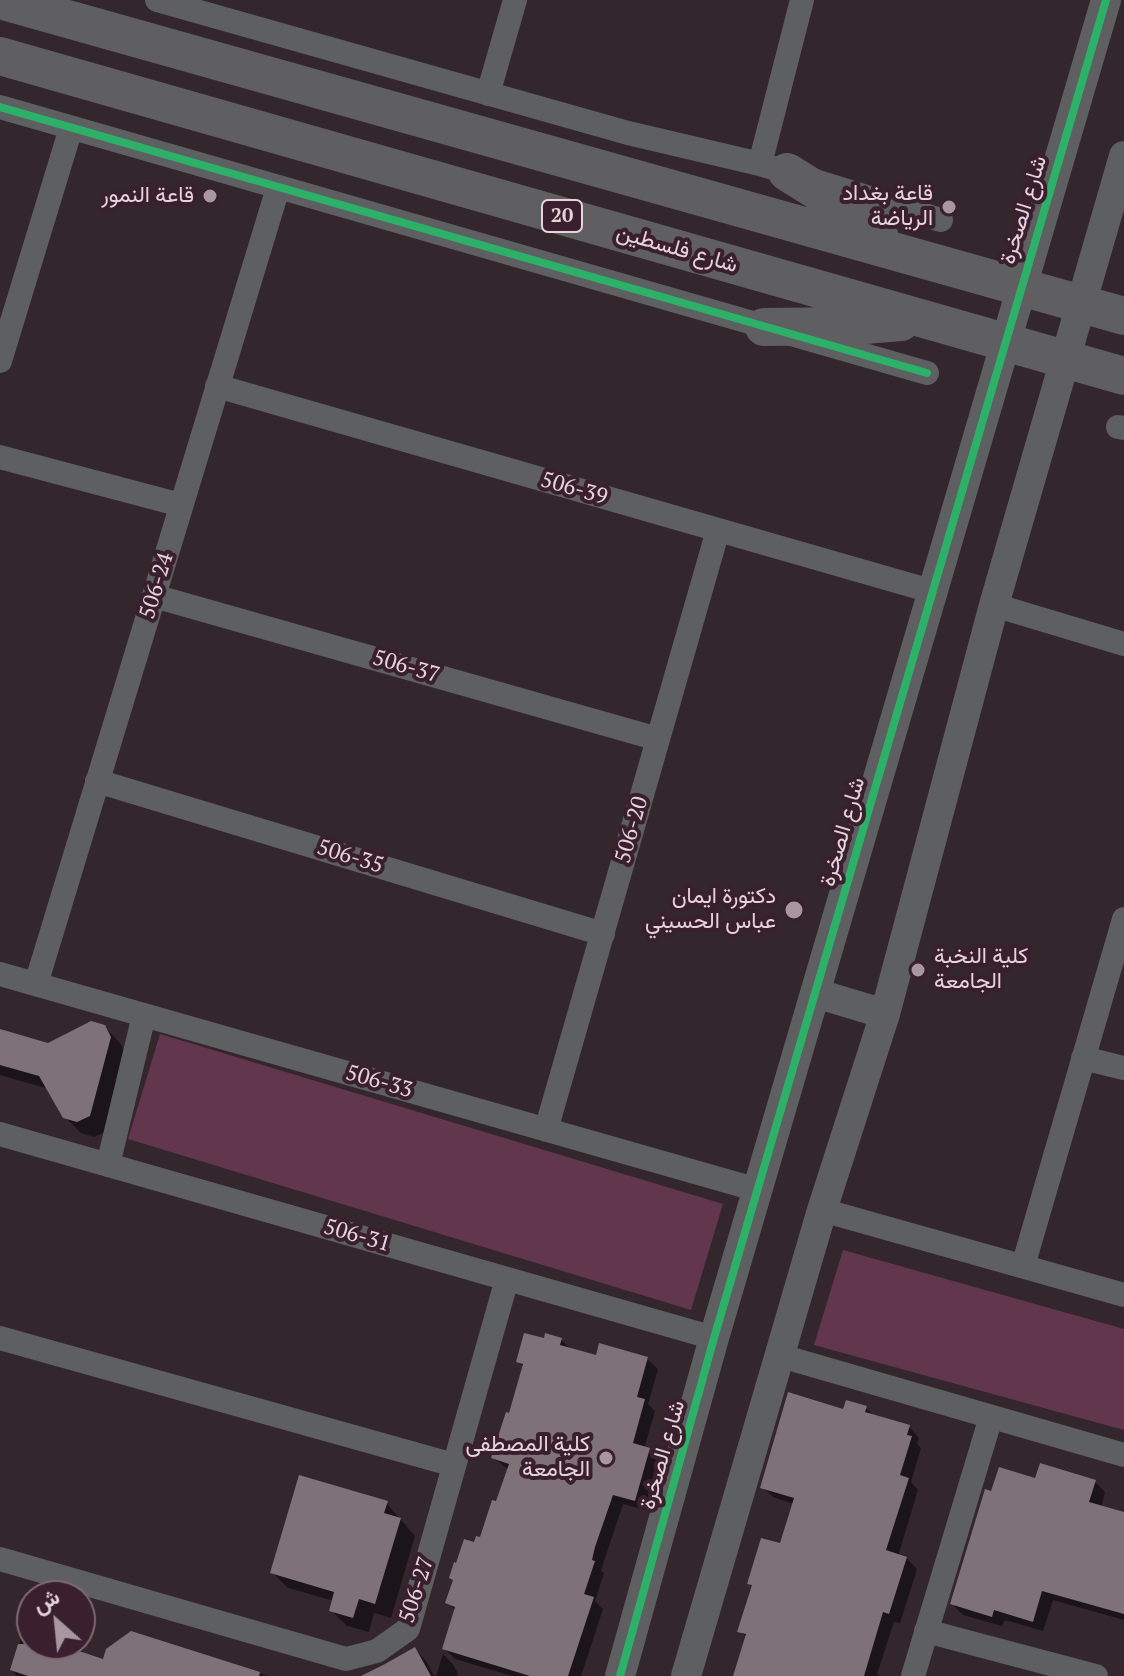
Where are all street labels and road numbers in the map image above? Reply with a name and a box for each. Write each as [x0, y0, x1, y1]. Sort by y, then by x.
street label: شارع الصخرة [995, 153, 1053, 267]
road number: 20 [542, 200, 582, 232]
street label: شارع فلسطين [613, 219, 741, 279]
street label: 506-39 [538, 467, 610, 511]
street label: 506-24 [134, 550, 180, 622]
street label: 506-37 [370, 645, 442, 689]
street label: شارع الصخرة [815, 775, 871, 889]
street label: 506-20 [610, 794, 654, 866]
street label: 506-35 [314, 834, 386, 880]
street label: 506-33 [343, 1060, 415, 1104]
street label: 506-31 [321, 1214, 393, 1258]
street label: شارع الصخرة [635, 1398, 691, 1512]
street label: 506-27 [394, 1554, 440, 1626]

